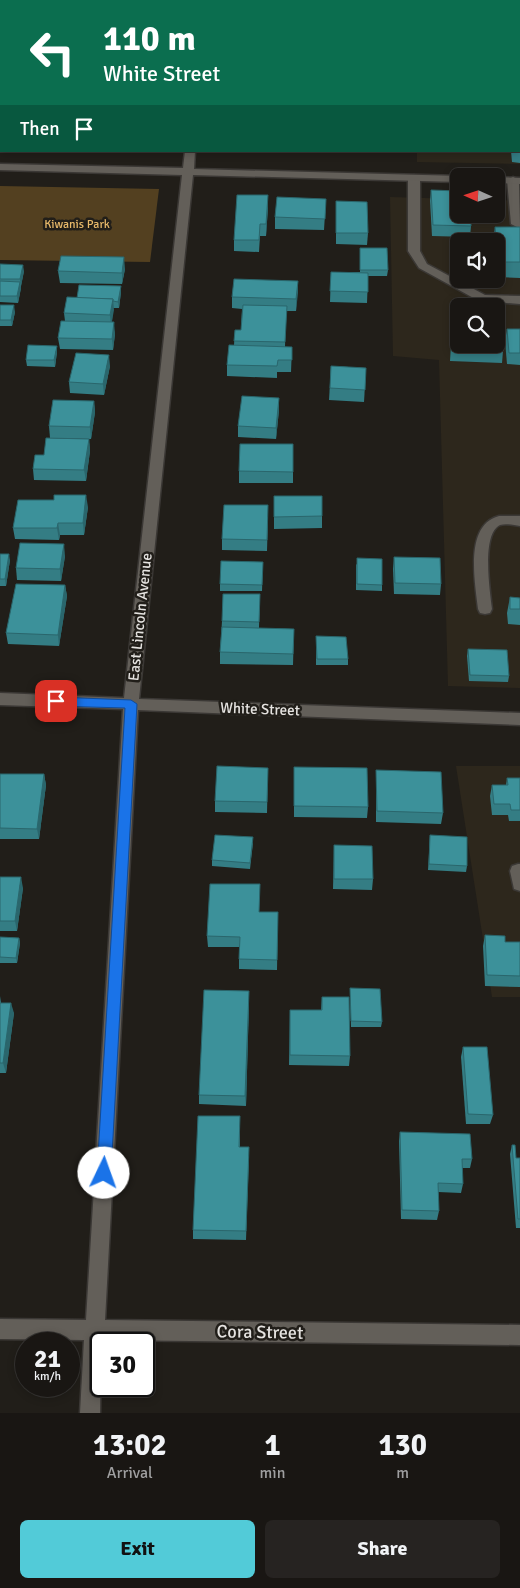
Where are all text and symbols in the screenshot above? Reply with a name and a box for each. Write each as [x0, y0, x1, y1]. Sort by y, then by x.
text: 110 m [103, 17, 196, 60]
icon: left [20, 20, 85, 85]
text: White Street [103, 60, 220, 87]
icon: arrive [70, 115, 98, 143]
text: Then [20, 117, 60, 141]
north arrow [450, 168, 505, 222]
map controls [450, 168, 505, 353]
park label: Kiwanis Park [44, 217, 110, 232]
button: sound [450, 233, 505, 288]
button: search [450, 298, 505, 353]
street label: East Lincoln Avenue [124, 552, 156, 682]
pin [35, 680, 77, 722]
icon: arrive [42, 687, 70, 715]
street label: White Street [220, 699, 300, 719]
position arrow [77, 1146, 129, 1198]
street label: Cora Street [217, 1320, 303, 1344]
speed limit sign: 30 [90, 1332, 155, 1397]
text: 21 [34, 1343, 61, 1374]
text: km/h [34, 1369, 61, 1384]
text: 13:02 [93, 1427, 167, 1464]
text: 1 [264, 1427, 281, 1464]
text: 130 [378, 1427, 427, 1464]
text: Arrival [107, 1463, 153, 1483]
text: min [260, 1463, 285, 1483]
text: m [396, 1463, 409, 1483]
button: Exit [20, 1520, 255, 1578]
button: Share [265, 1520, 500, 1578]

